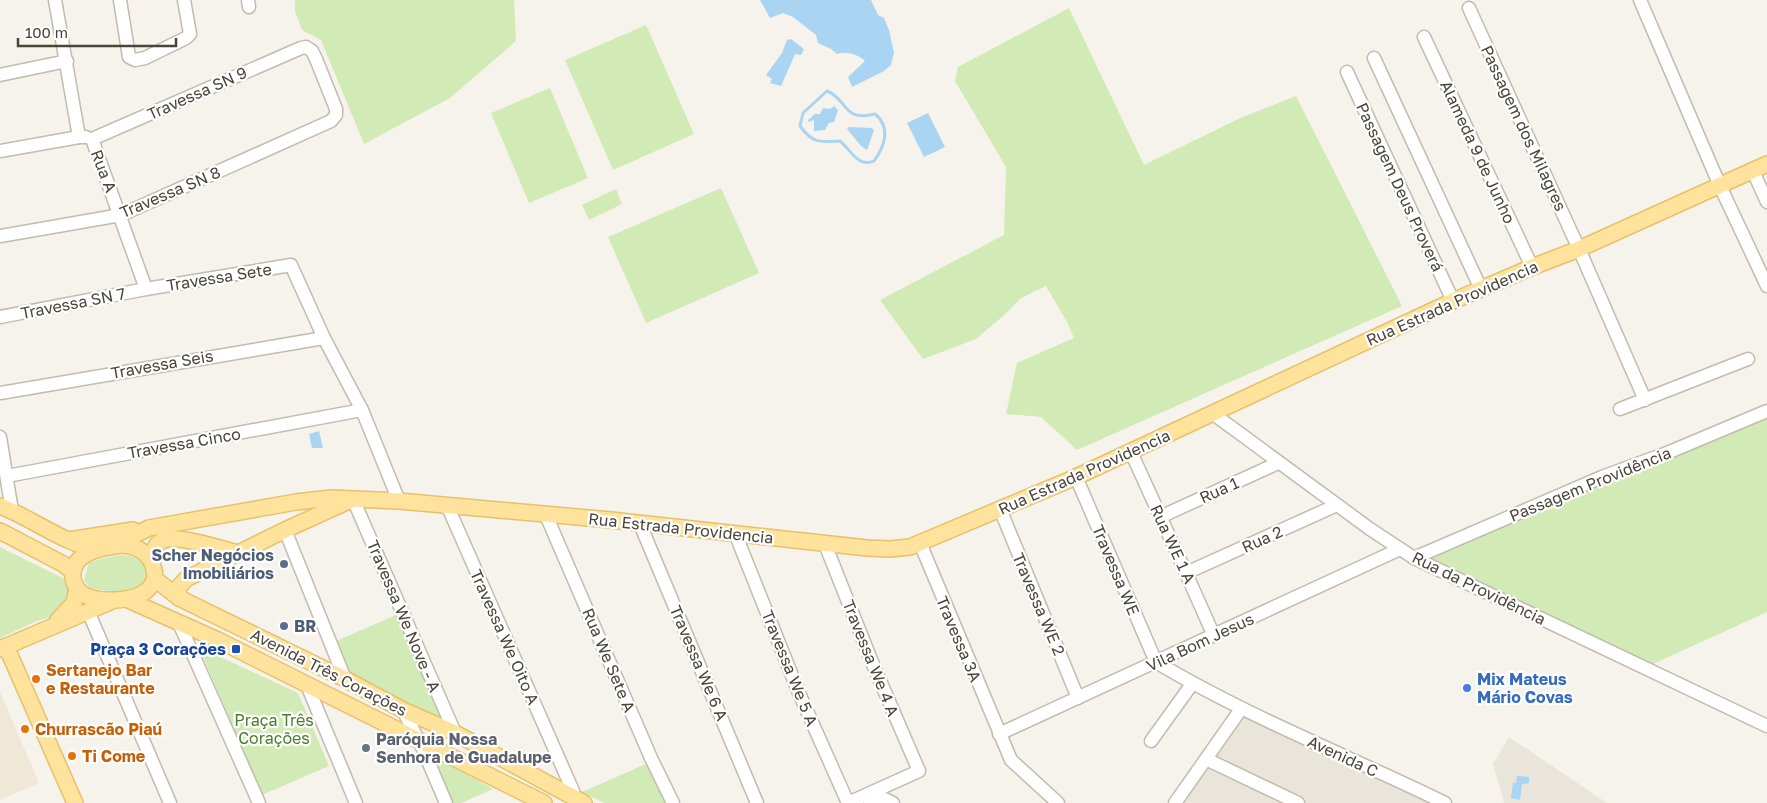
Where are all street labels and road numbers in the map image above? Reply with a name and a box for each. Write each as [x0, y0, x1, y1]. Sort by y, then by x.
street label: Passagem dos Milagres [1477, 42, 1571, 214]
street label: Travessa SN 9 [144, 62, 250, 124]
street label: Alameda 9 de Junho [1436, 77, 1520, 227]
street label: Passagem Deus Proverá [1352, 99, 1448, 275]
street label: Rua A [87, 147, 121, 195]
street label: Travessa SN 8 [117, 162, 223, 222]
street label: Rua Estrada Providencia [1363, 256, 1541, 350]
street label: Travessa Sete [165, 259, 273, 295]
street label: Travessa SN 7 [19, 283, 127, 323]
street label: Travessa Seis [109, 345, 215, 383]
street label: Travessa Cinco [126, 423, 242, 463]
street label: Rua Estrada Providencia [995, 425, 1173, 519]
street label: Passagem Providência [1506, 442, 1674, 526]
street label: Rua 1 [1196, 472, 1242, 507]
street label: Rua WE 1 A [1146, 501, 1200, 587]
street label: Rua Estrada Providencia [587, 508, 775, 548]
street label: Rua 2 [1238, 521, 1286, 557]
street label: Travessa WE [1088, 522, 1144, 618]
street label: Travessa We Nove - A [363, 537, 445, 695]
street label: Rua da Providência [1409, 547, 1549, 629]
street label: Travessa WE 2 [1008, 550, 1070, 658]
street label: Travessa We Oito A [466, 566, 544, 708]
street label: Travessa 3A [932, 593, 986, 685]
street label: Travessa We 4 A [839, 597, 904, 719]
street label: Travessa We 6 A [666, 602, 732, 724]
street label: Rua We Sete A [578, 605, 640, 715]
street label: Travessa We 5 A [758, 607, 822, 729]
street label: Vila Bom Jesus [1143, 608, 1257, 676]
street label: Avenida Três Corações [248, 624, 410, 720]
street label: Avenida C [1305, 731, 1382, 781]

